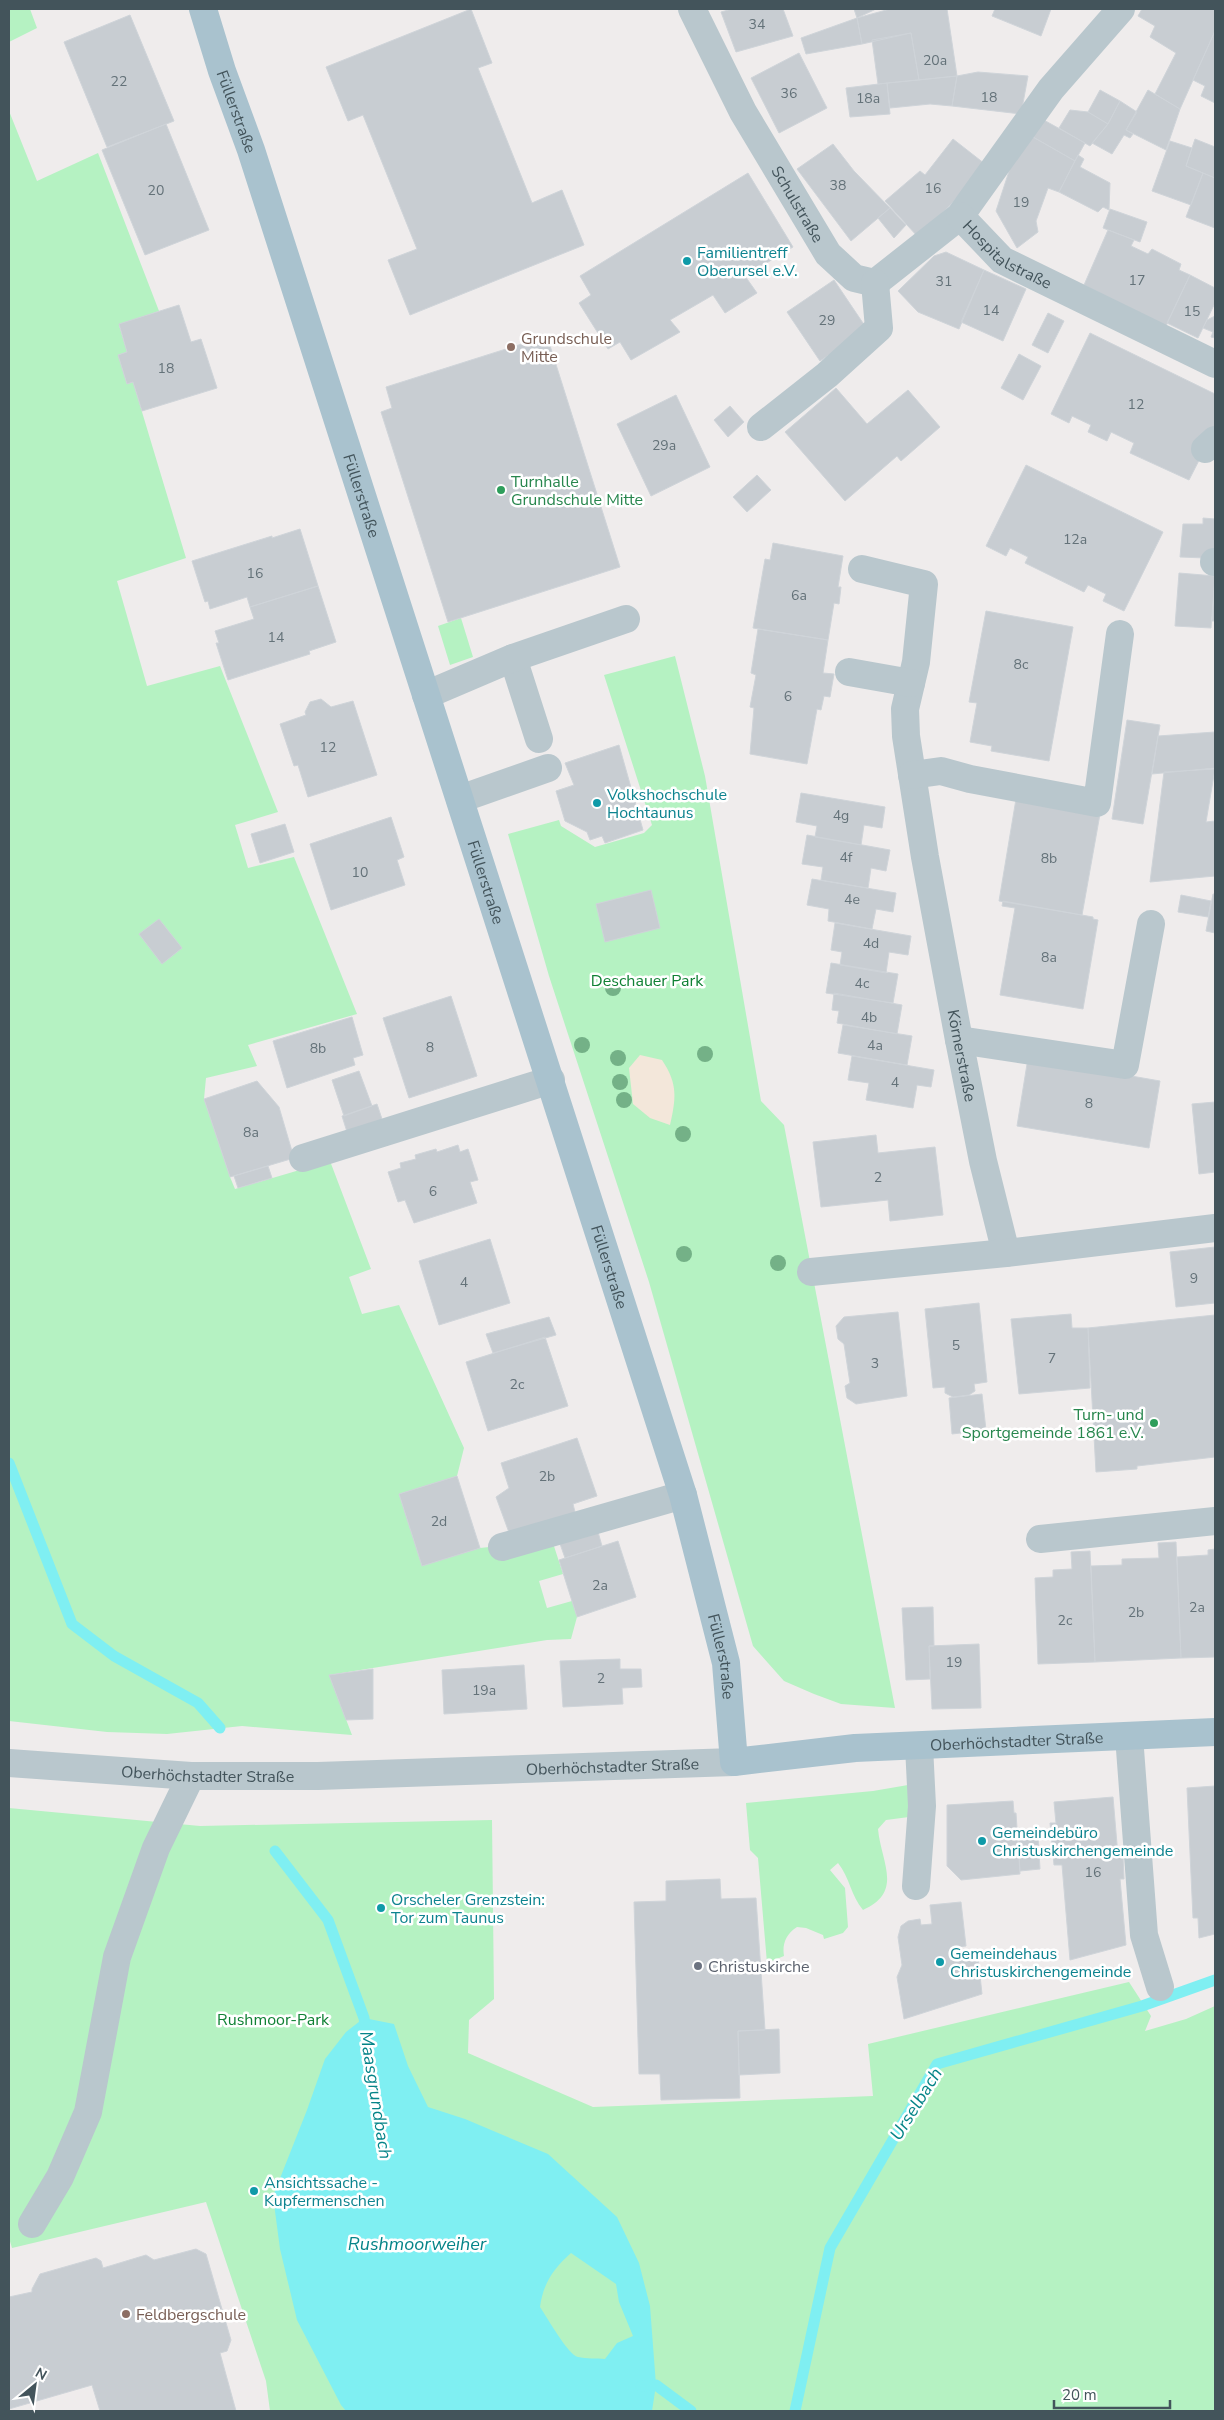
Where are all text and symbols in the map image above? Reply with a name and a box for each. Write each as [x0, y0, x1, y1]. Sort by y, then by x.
house number: 34 [749, 15, 765, 34]
house number: 20a [923, 51, 947, 70]
street label: Füllerstraße [211, 67, 261, 156]
house number: 22 [111, 72, 127, 91]
house number: 36 [781, 84, 797, 103]
house number: 18 [981, 88, 997, 107]
house number: 18a [856, 89, 880, 108]
street label: Schulstraße [766, 162, 829, 247]
house number: 38 [830, 176, 846, 195]
house number: 16 [925, 179, 941, 198]
house number: 20 [148, 181, 164, 200]
house number: 19 [1013, 193, 1029, 212]
street label: Hospitalstraße [957, 215, 1055, 295]
place label: Familientreff Oberursel e.V. [697, 242, 798, 282]
marker: Familientreff Oberursel e.V. [681, 255, 693, 267]
house number: 17 [1129, 271, 1145, 290]
house number: 31 [936, 272, 952, 291]
house number: 14 [983, 301, 999, 320]
house number: 15 [1184, 302, 1200, 321]
house number: 29 [819, 311, 835, 330]
place label: Grundschule Mitte [521, 328, 612, 368]
marker: Grundschule Mitte [505, 341, 517, 353]
house number: 18 [158, 359, 174, 378]
house number: 12 [1128, 395, 1144, 414]
house number: 29a [652, 436, 676, 455]
street label: Füllerstraße [337, 451, 385, 541]
place label: Turnhalle Grundschule Mitte [511, 471, 643, 511]
marker: Turnhalle Grundschule Mitte [495, 484, 507, 496]
house number: 12a [1063, 530, 1087, 549]
house number: 16 [247, 564, 263, 583]
house number: 6a [791, 586, 807, 605]
house number: 14 [268, 628, 284, 647]
house number: 8c [1014, 655, 1029, 674]
house number: 6 [784, 687, 792, 706]
house number: 12 [320, 738, 336, 757]
place label: Volkshochschule Hochtaunus [606, 784, 727, 824]
marker: Volkshochschule Hochtaunus [591, 797, 603, 809]
house number: 4g [833, 806, 849, 825]
street label: Füllerstraße [461, 838, 509, 927]
house number: 4f [839, 848, 853, 867]
house number: 8b [1041, 849, 1057, 868]
house number: 10 [352, 863, 368, 882]
house number: 4e [844, 890, 860, 909]
house number: 4d [863, 934, 879, 953]
house number: 8a [1041, 948, 1057, 967]
park label: Deschauer Park [591, 970, 704, 992]
house number: 4c [855, 974, 870, 993]
house number: 4b [861, 1008, 877, 1027]
street label: Körnerstraße [942, 1008, 981, 1104]
house number: 4a [867, 1036, 883, 1055]
house number: 8 [426, 1038, 434, 1057]
house number: 8b [310, 1039, 326, 1058]
house number: 4 [891, 1073, 899, 1092]
house number: 8 [1085, 1094, 1093, 1113]
house number: 8a [243, 1123, 259, 1142]
house number: 2 [874, 1168, 882, 1187]
house number: 6 [429, 1182, 437, 1201]
street label: Füllerstraße [585, 1222, 633, 1312]
house number: 9 [1190, 1269, 1198, 1288]
house number: 4 [460, 1273, 468, 1292]
house number: 5 [952, 1336, 960, 1355]
house number: 7 [1048, 1349, 1056, 1368]
house number: 3 [871, 1354, 879, 1373]
house number: 2c [510, 1375, 525, 1394]
place label: Turn- und Sportgemeinde 1861 e.V. [962, 1404, 1144, 1444]
marker: Turn- und Sportgemeinde 1861 e.V. [1148, 1417, 1160, 1429]
house number: 2b [539, 1467, 555, 1486]
house number: 2d [431, 1512, 447, 1531]
house number: 2a [592, 1576, 608, 1595]
house number: 2a [1189, 1598, 1205, 1617]
house number: 2b [1128, 1603, 1144, 1622]
house number: 2c [1058, 1611, 1073, 1630]
street label: Füllerstraße [702, 1612, 739, 1700]
house number: 19 [946, 1653, 962, 1672]
house number: 2 [597, 1669, 605, 1688]
house number: 19a [472, 1681, 496, 1700]
street label: Oberhöchstadter Straße [930, 1727, 1104, 1757]
street label: Oberhöchstadter Straße [525, 1753, 699, 1781]
street label: Oberhöchstadter Straße [120, 1761, 294, 1788]
place label: Gemeindebüro Christuskirchengemeinde [992, 1822, 1173, 1862]
marker: Gemeindebüro Christuskirchengemeinde [976, 1835, 988, 1847]
house number: 16 [1085, 1863, 1101, 1882]
place label: Orscheler Grenzstein: Tor zum Taunus [391, 1889, 545, 1929]
marker: Orscheler Grenzstein: Tor zum Taunus [375, 1902, 387, 1914]
place label: Gemeindehaus Christuskirchengemeinde [950, 1943, 1131, 1983]
place label: Christuskirche [708, 1956, 810, 1978]
marker: Gemeindehaus Christuskirchengemeinde [934, 1956, 946, 1968]
marker: Christuskirche [692, 1960, 704, 1972]
park label: Rushmoor-Park [217, 2009, 330, 2031]
water label: Maasgrundbach [354, 2029, 398, 2161]
water label: Urselbach [884, 2063, 948, 2145]
place label: Ansichtssache - Kupfermenschen [264, 2172, 385, 2212]
marker: Ansichtssache - Kupfermenschen [248, 2185, 260, 2197]
water label: Rushmoorweiher [348, 2232, 487, 2256]
place label: Feldbergschule [136, 2304, 246, 2326]
marker: Feldbergschule [120, 2308, 132, 2320]
north arrow [10, 2360, 60, 2410]
text: N [32, 2363, 50, 2385]
scale bar [1054, 2378, 1170, 2410]
text: 20 m [1062, 2385, 1097, 2405]

